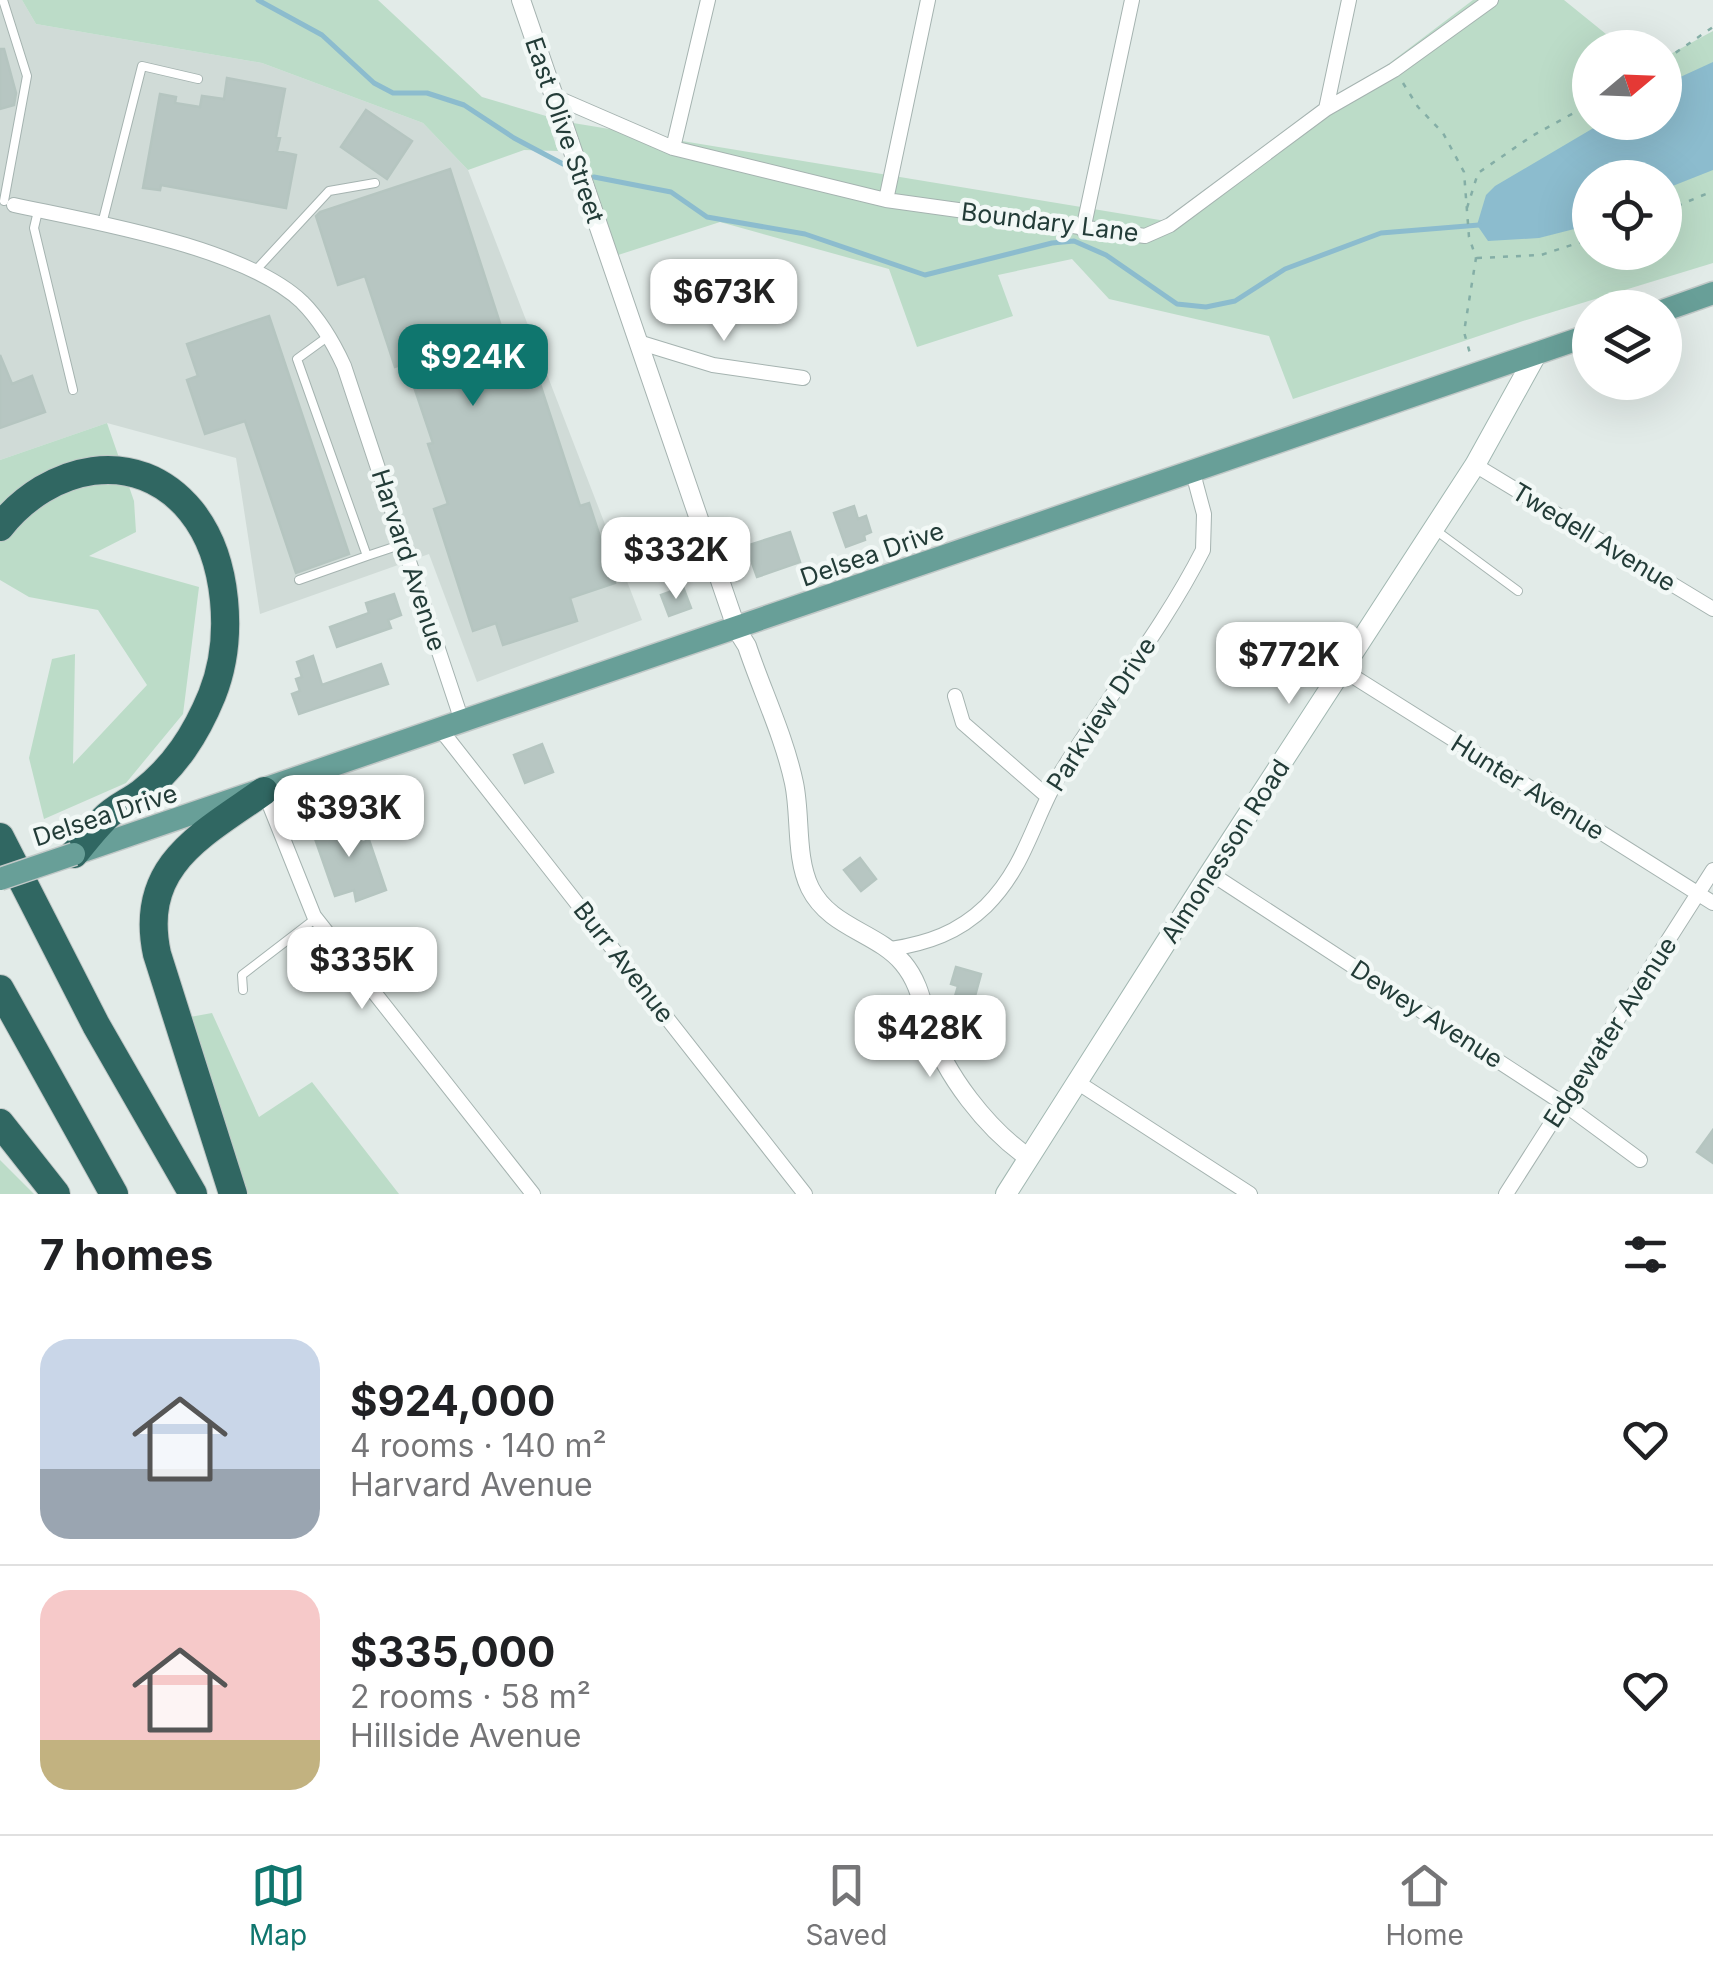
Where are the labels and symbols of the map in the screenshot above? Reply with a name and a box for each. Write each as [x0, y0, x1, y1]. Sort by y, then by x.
north arrow [1572, 30, 1682, 140]
street label: East Olive Street [519, 33, 611, 227]
street label: Boundary Lane [960, 196, 1140, 248]
pin: $673K [654, 259, 794, 344]
pin: $924K [403, 324, 543, 409]
street label: Harvard Avenue [365, 465, 453, 655]
street label: Twedell Avenue [1507, 476, 1681, 598]
street label: Delsea Drive [796, 515, 948, 593]
pin: $332K [606, 517, 746, 602]
pin: $772K [1219, 622, 1359, 707]
street label: Parkview Drive [1040, 631, 1162, 797]
street label: Hunter Avenue [1446, 728, 1610, 846]
street label: Almonesson Road [1154, 753, 1296, 949]
pin: $393K [279, 775, 419, 860]
street label: Delsea Drive [29, 778, 181, 852]
street label: Burr Avenue [567, 896, 681, 1028]
pin: $335K [292, 927, 432, 1012]
street label: Edgewater Avenue [1537, 931, 1683, 1133]
street label: Dewey Avenue [1345, 954, 1509, 1074]
pin: $428K [860, 995, 1000, 1080]

